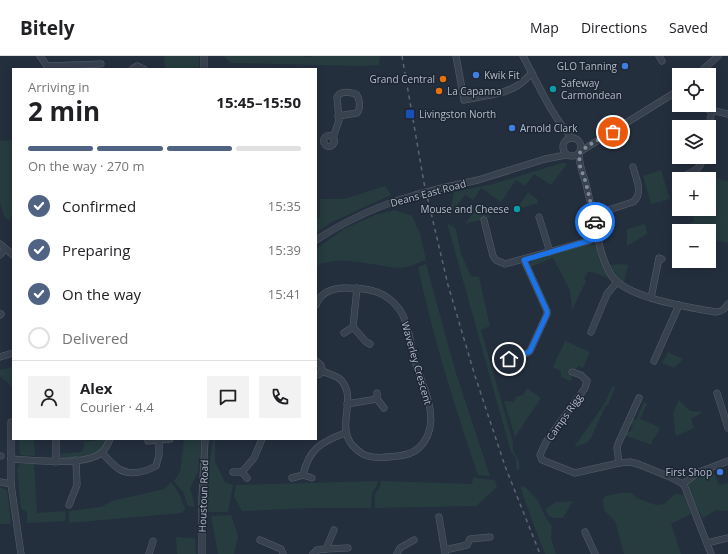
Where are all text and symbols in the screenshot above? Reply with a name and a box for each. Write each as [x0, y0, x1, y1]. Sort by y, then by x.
text: Bitely [20, 15, 75, 41]
text: Map [530, 18, 559, 37]
text: Directions [581, 18, 647, 37]
text: Saved [669, 18, 708, 37]
place label: GLO Tanning [557, 59, 618, 73]
marker: GLO Tanning [620, 61, 630, 71]
place label: Kwik Fit [484, 68, 520, 82]
map controls [672, 68, 716, 268]
button: locate [672, 68, 716, 112]
marker: Kwik Fit [471, 70, 481, 80]
place label: Grand Central [369, 72, 435, 86]
marker: Grand Central [438, 74, 448, 84]
place label: Safeway Carmondean [561, 76, 622, 102]
text: Arriving in [28, 78, 90, 96]
place label: La Capanna [447, 84, 502, 98]
marker: Safeway Carmondean [548, 84, 558, 94]
marker: La Capanna [434, 86, 444, 96]
text: 15:45–15:50 [216, 92, 301, 112]
text: 2 min [28, 93, 100, 129]
place label: Livingston North [419, 107, 496, 121]
marker: Livingston North [404, 108, 416, 120]
pin [596, 115, 630, 149]
button: layers [672, 120, 716, 164]
place label: Arnold Clark [520, 121, 578, 135]
icon: bag [602, 121, 624, 143]
marker: Arnold Clark [507, 123, 517, 133]
text: On the way · 270 m [28, 157, 144, 175]
button: + [672, 172, 716, 216]
street label: Deans East Road [389, 176, 467, 210]
icon: check [28, 195, 50, 217]
text: Confirmed [62, 196, 136, 216]
text: 15:35 [268, 197, 301, 215]
place label: Mouse and Cheese [420, 202, 509, 216]
courier [575, 202, 615, 242]
marker: Mouse and Cheese [512, 204, 522, 214]
icon: car [584, 211, 606, 233]
button: − [672, 224, 716, 268]
icon: check [28, 239, 50, 261]
text: Preparing [62, 240, 130, 260]
text: 15:39 [268, 241, 301, 259]
icon: check [28, 283, 50, 305]
text: On the way [62, 284, 141, 304]
text: 15:41 [268, 285, 301, 303]
street label: Waverley Crescent [398, 320, 436, 407]
text: Delivered [62, 328, 129, 348]
pin [492, 342, 526, 376]
icon: home [498, 348, 520, 370]
button: person [28, 376, 70, 418]
button: chat [207, 376, 249, 418]
button: phone [259, 376, 301, 418]
text: Alex [80, 378, 112, 398]
street label: Camps Rigg [543, 390, 586, 443]
text: Courier · 4.4 [80, 398, 154, 416]
street label: Houstoun Road [195, 459, 211, 533]
place label: First Shop [666, 465, 712, 479]
marker: First Shop [715, 467, 725, 477]

